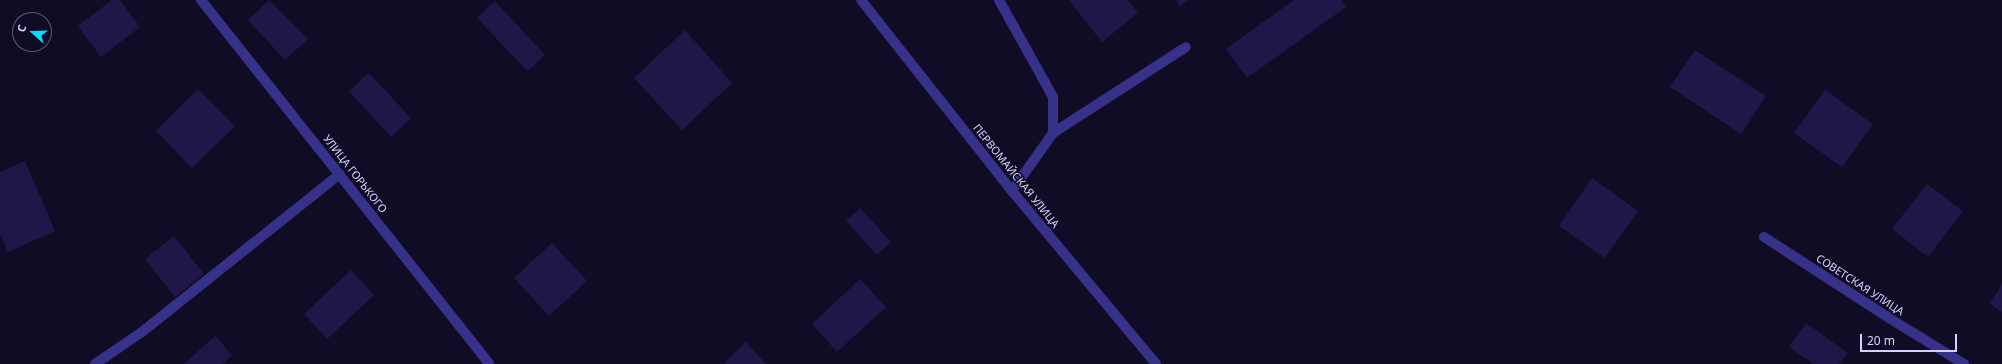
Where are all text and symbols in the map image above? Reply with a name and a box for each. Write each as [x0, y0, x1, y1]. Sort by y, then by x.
north arrow [12, 12, 52, 52]
text: С [13, 22, 29, 34]
street label: ПЕРВОМАЙСКАЯ УЛИЦА [970, 122, 1062, 230]
street label: УЛИЦА ГОРЬКОГО [320, 132, 390, 216]
street label: СОВЕТСКАЯ УЛИЦА [1814, 252, 1906, 318]
scale bar [1862, 326, 1959, 352]
text: 20 m [1867, 332, 1895, 349]

